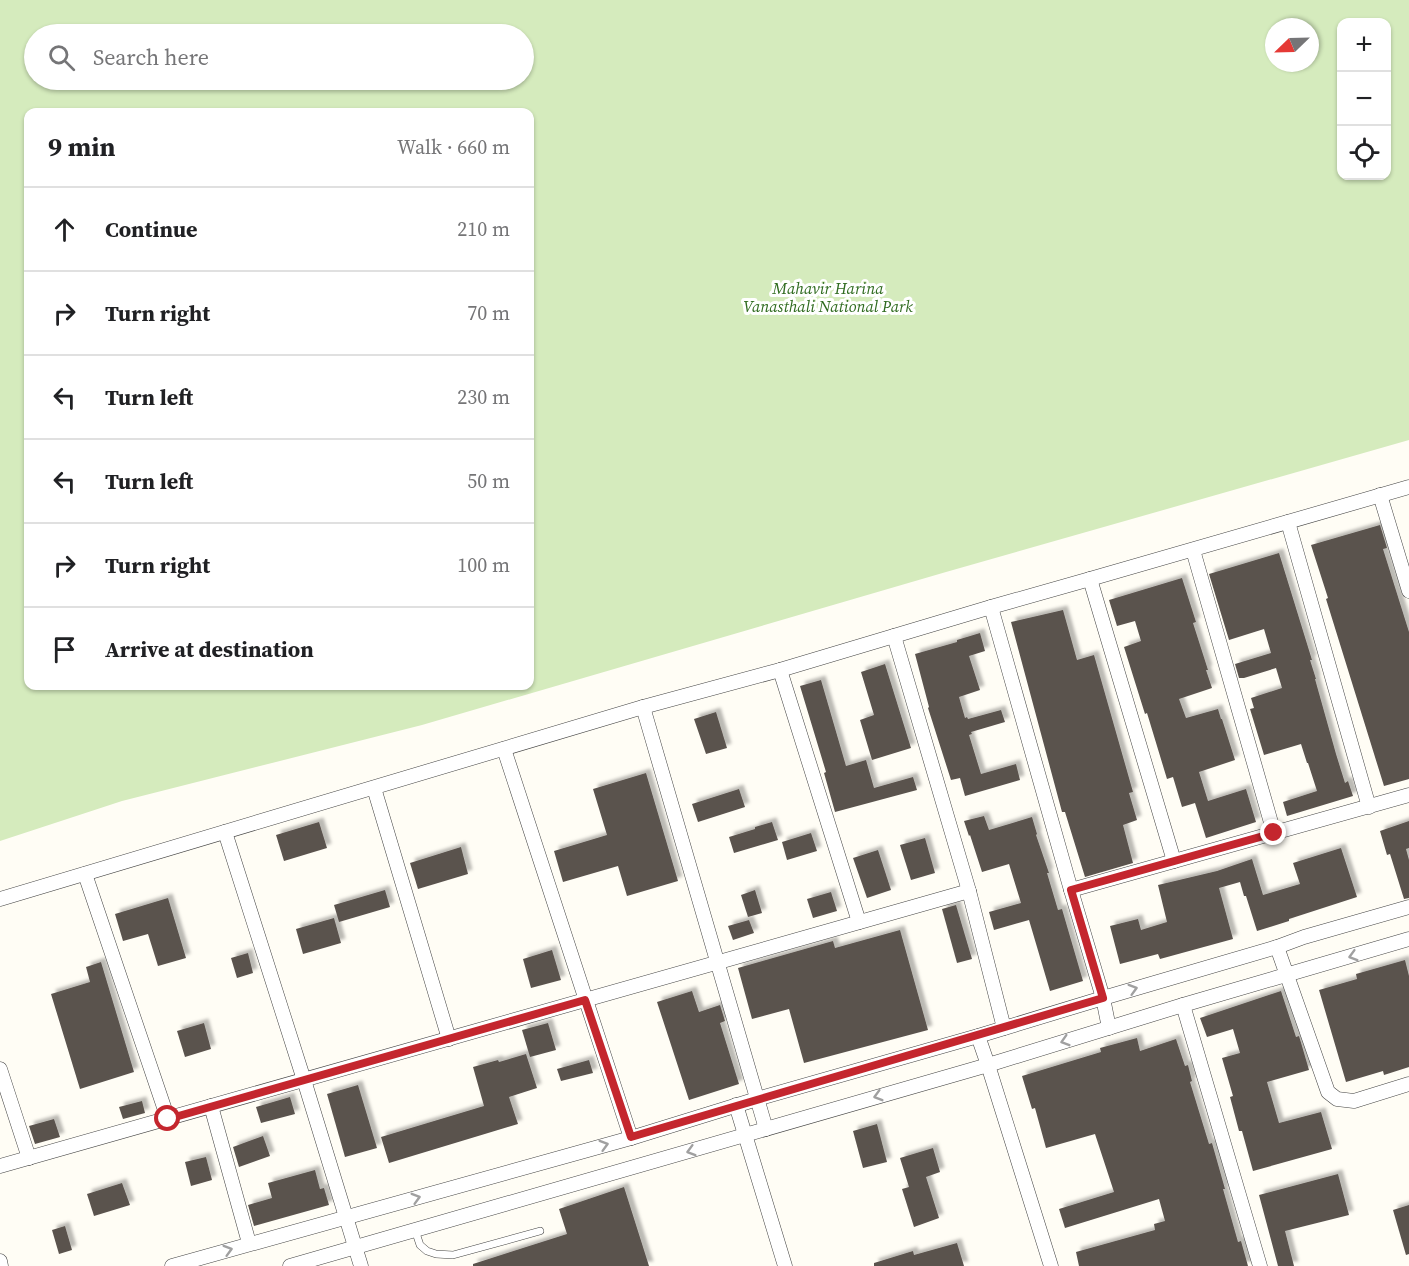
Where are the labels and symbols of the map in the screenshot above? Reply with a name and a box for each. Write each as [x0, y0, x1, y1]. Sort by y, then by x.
north arrow [1265, 18, 1319, 72]
park label: Mahavir Harina Vanasthali National Park [743, 277, 913, 317]
route end [1260, 819, 1286, 845]
one-way arrow [1348, 949, 1359, 961]
one-way arrow [1127, 984, 1138, 996]
one-way arrow [1060, 1034, 1071, 1046]
one-way arrow [873, 1089, 883, 1102]
route start [154, 1105, 180, 1131]
one-way arrow [598, 1140, 608, 1152]
one-way arrow [686, 1144, 697, 1156]
one-way arrow [411, 1192, 421, 1205]
one-way arrow [222, 1245, 233, 1257]

